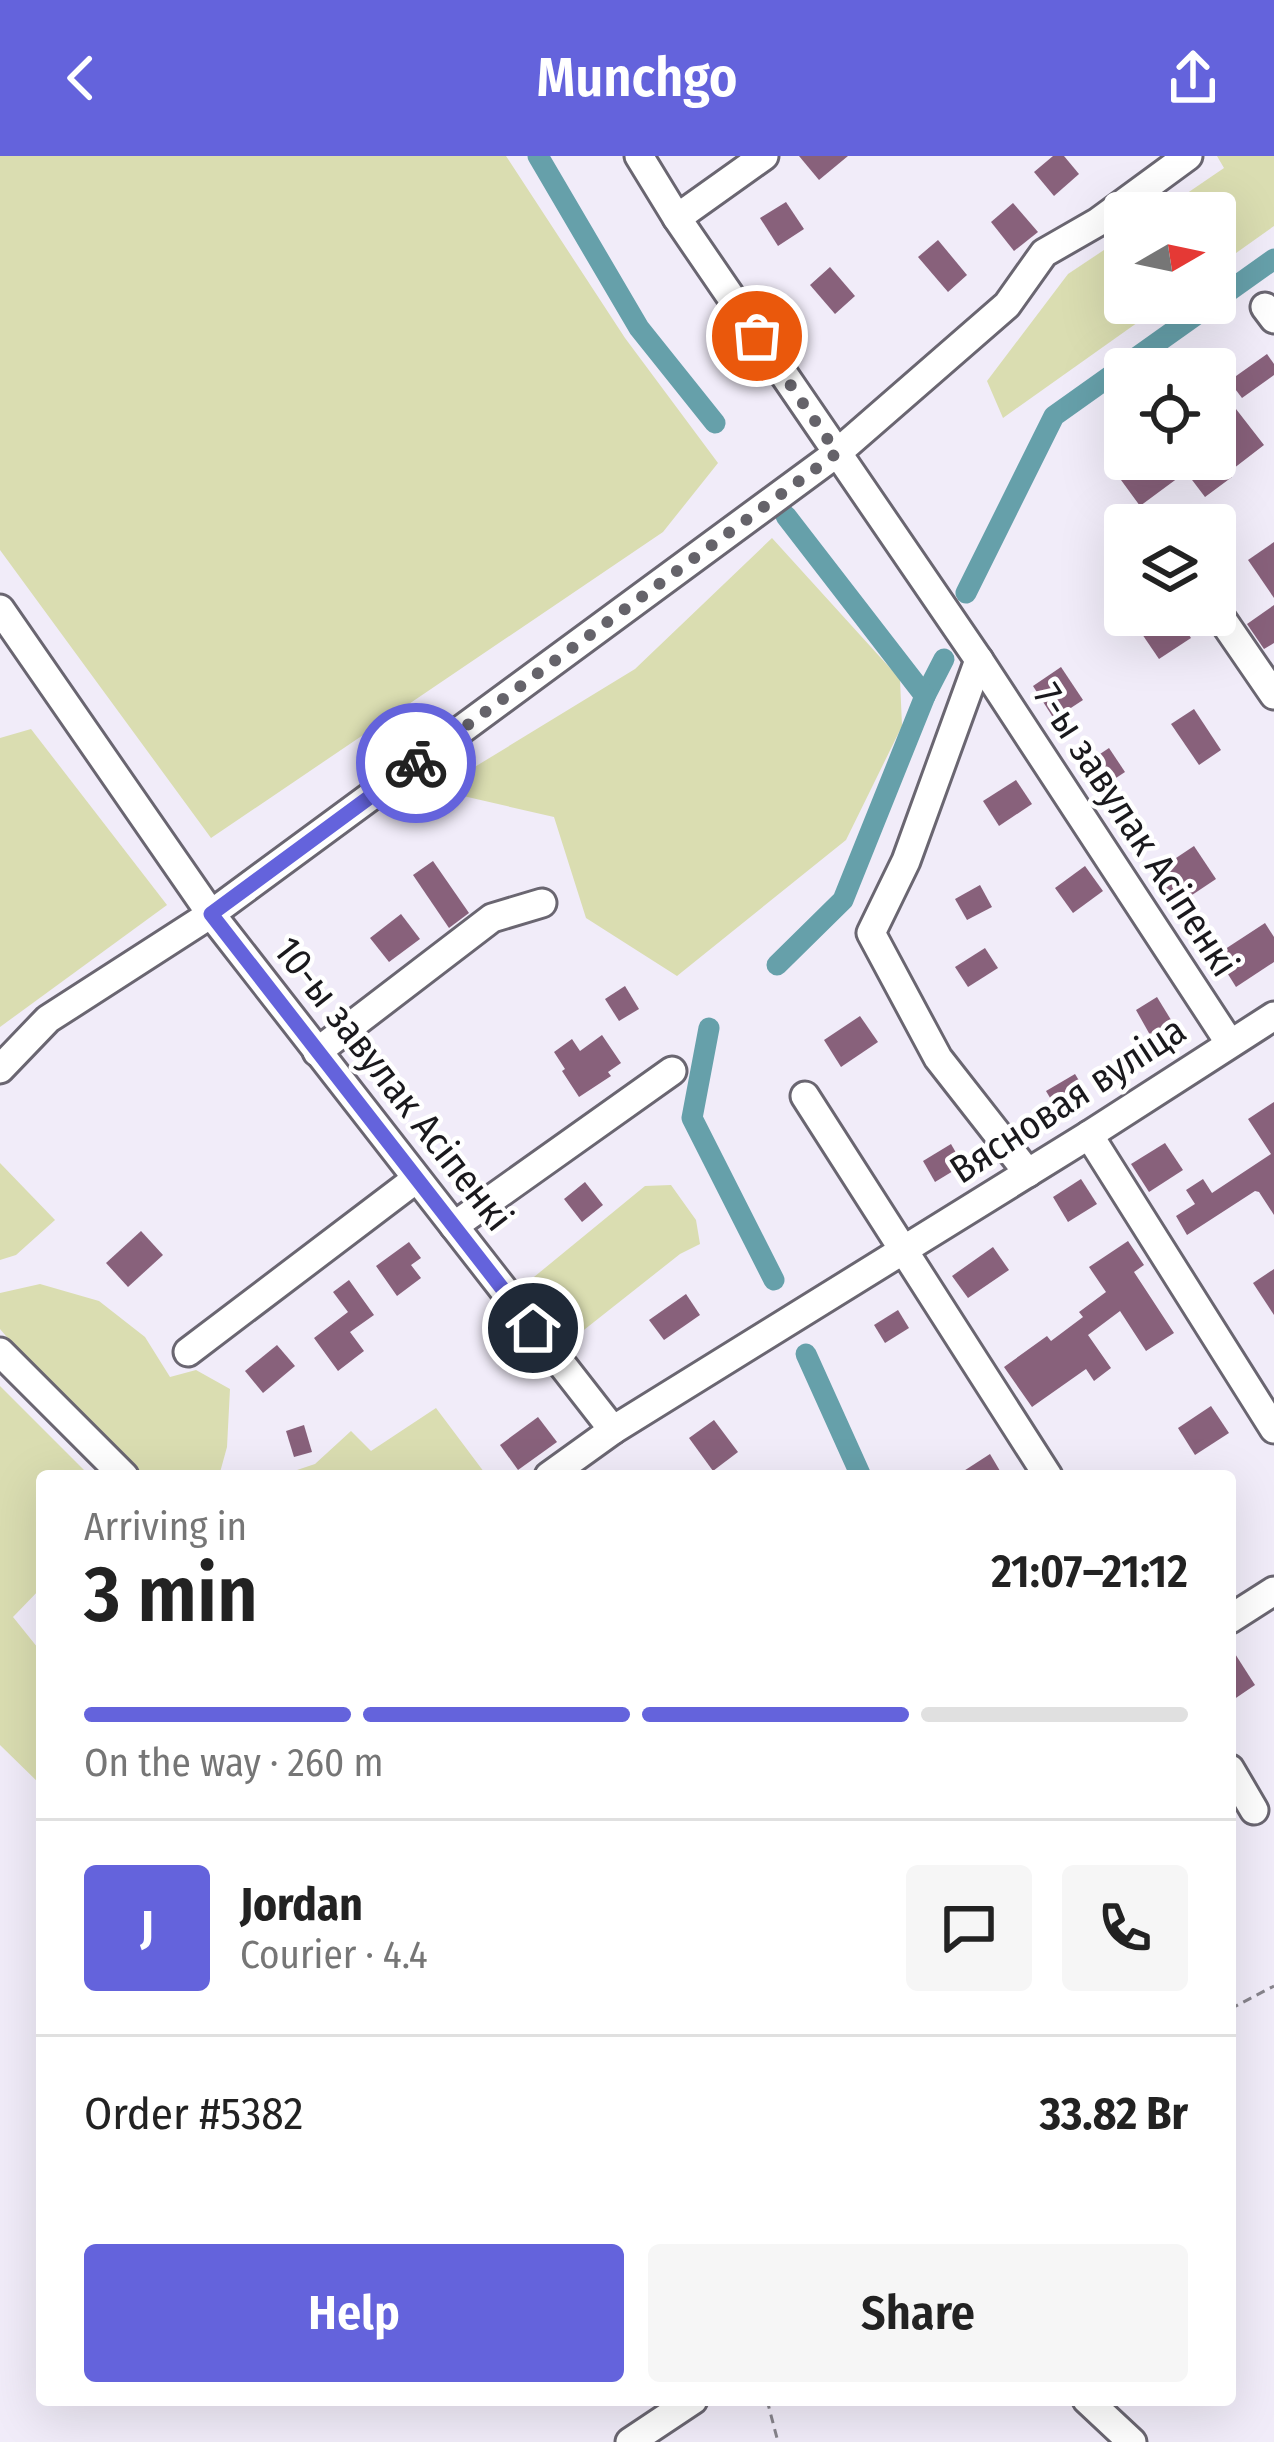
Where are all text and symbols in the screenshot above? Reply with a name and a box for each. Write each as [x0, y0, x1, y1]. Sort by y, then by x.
icon: back [48, 45, 114, 111]
icon: share [1160, 45, 1226, 111]
text: Munchgo [536, 46, 738, 110]
north arrow [1104, 192, 1236, 324]
map controls [1104, 192, 1236, 636]
pin [706, 285, 808, 387]
icon: bag [724, 303, 790, 369]
button: locate [1104, 348, 1236, 480]
button: layers [1104, 504, 1236, 636]
street label: 7-ы завулак Асіпенкі [1024, 675, 1248, 985]
courier [356, 703, 476, 823]
icon: bike [383, 730, 449, 796]
street label: 10-ы завулак Асіпенкі [264, 928, 522, 1240]
street label: Вясновая вуліца [942, 1007, 1194, 1193]
pin [482, 1277, 584, 1379]
icon: home [500, 1295, 566, 1361]
text: Arriving in [84, 1504, 247, 1550]
text: 21:07–21:12 [991, 1545, 1188, 1599]
text: 3 min [84, 1548, 258, 1642]
text: On the way · 260 m [84, 1740, 384, 1786]
button: chat [906, 1865, 1032, 1991]
button: phone [1062, 1865, 1188, 1991]
text: Jordan [240, 1878, 363, 1932]
text: J [140, 1901, 154, 1955]
text: Courier · 4.4 [240, 1932, 428, 1978]
text: Order #5382 [84, 2087, 303, 2141]
text: 33.82 Br [1040, 2087, 1188, 2141]
button: Help [84, 2244, 624, 2382]
button: Share [648, 2244, 1188, 2382]

